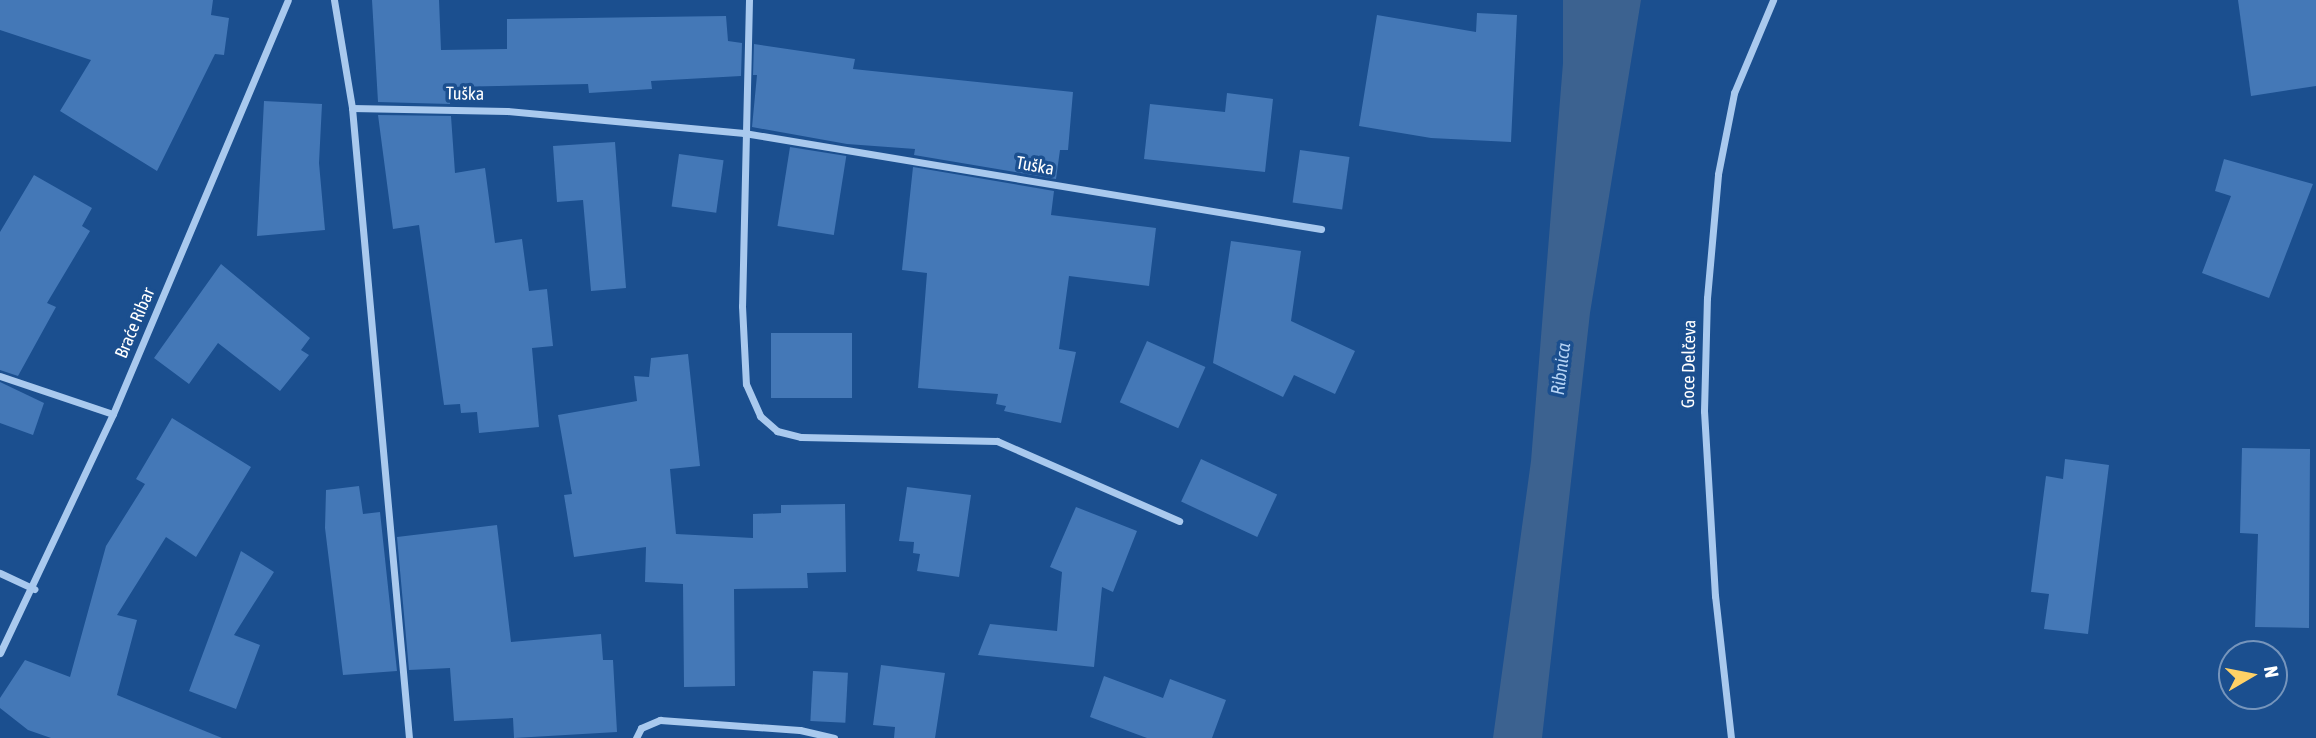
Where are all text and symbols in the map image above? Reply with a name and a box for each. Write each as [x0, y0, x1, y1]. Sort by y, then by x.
street label: Tuška [446, 83, 484, 105]
street label: Tuška [1014, 152, 1056, 180]
street label: Braće Ribar [111, 284, 159, 362]
street label: Goce Delčeva [1677, 320, 1701, 408]
water label: Ribnica [1546, 342, 1576, 396]
north arrow [2218, 640, 2288, 710]
text: N [2260, 664, 2284, 679]

